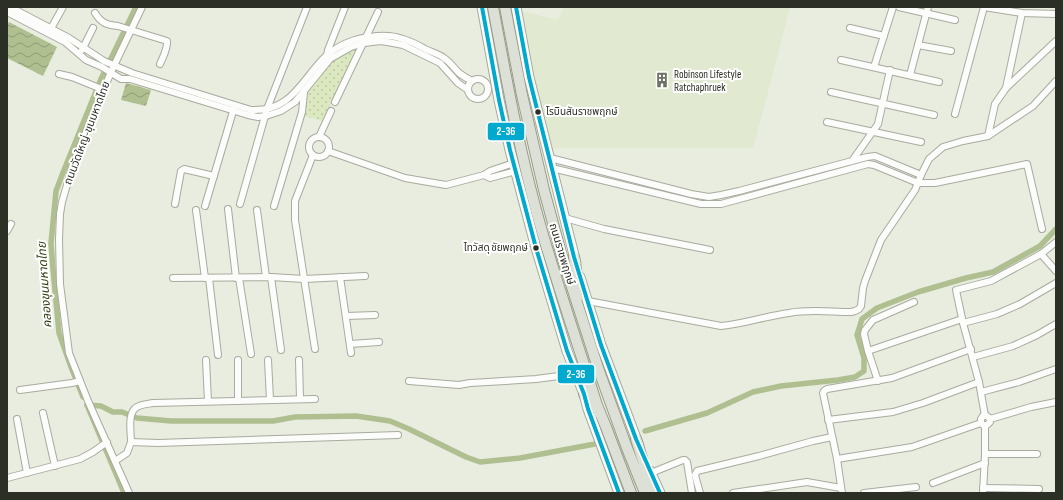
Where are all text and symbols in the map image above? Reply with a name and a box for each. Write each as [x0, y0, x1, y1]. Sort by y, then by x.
place label: Robinson Lifestyle Ratchaphruek [674, 68, 741, 94]
building icon: Robinson Lifestyle Ratchaphruek [653, 71, 671, 89]
street label: ถนนวัดใหญ่-ขุนมหาดไทย [61, 79, 113, 187]
place label: โรบินสันราชพฤกษ์ [546, 106, 618, 118]
marker: โรบินสันราชพฤกษ์ [533, 107, 543, 117]
line badge: 2-36 [487, 122, 525, 141]
text: 2-36 [496, 125, 516, 138]
street label: ถนนราชพฤกษ์ [546, 222, 578, 286]
water label: คลองขุนมหาดไทย [34, 241, 55, 329]
place label: ไทวัสดุ ชัยพฤกษ์ [463, 242, 529, 254]
marker: ไทวัสดุ ชัยพฤกษ์ [531, 243, 541, 253]
line badge: 2-36 [557, 364, 595, 384]
text: 2-36 [566, 368, 586, 381]

